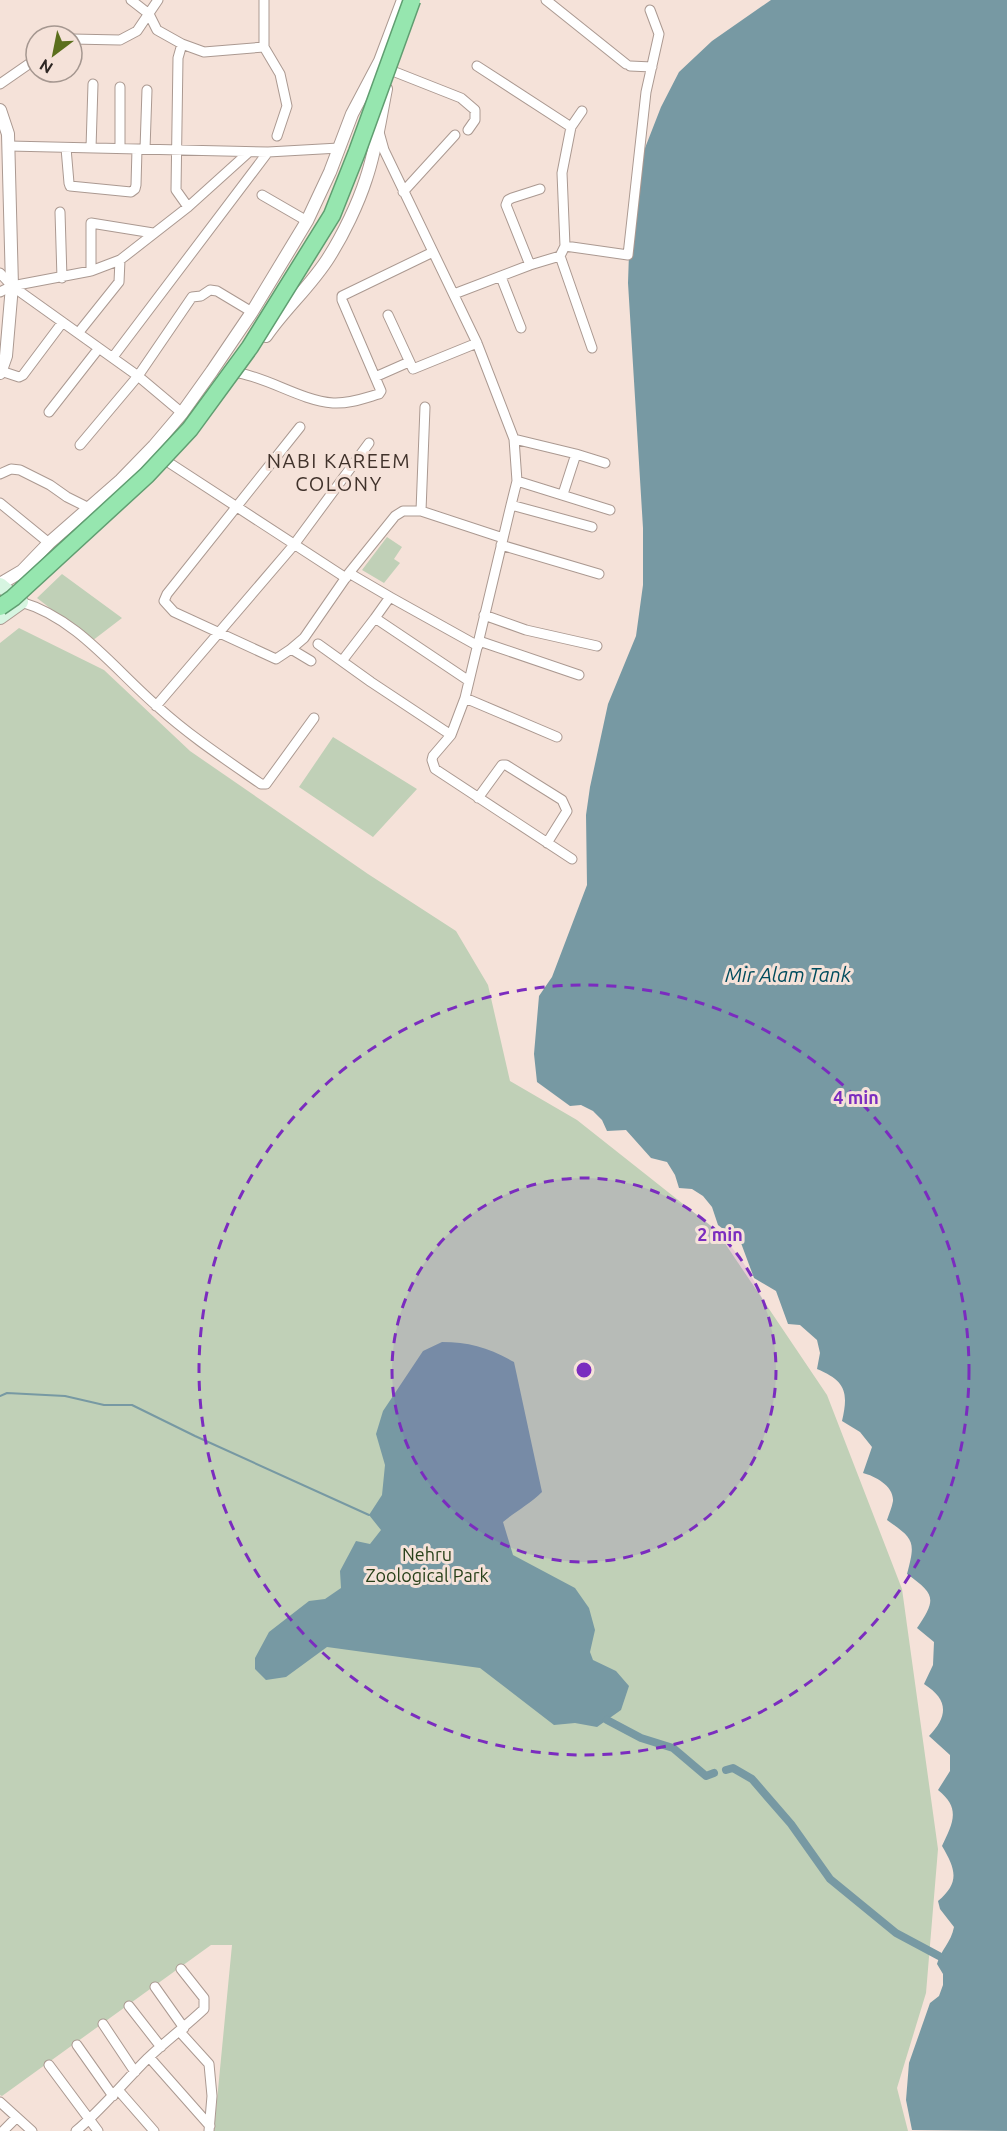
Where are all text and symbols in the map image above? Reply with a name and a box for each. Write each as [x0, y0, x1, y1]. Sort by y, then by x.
north arrow [24, 24, 84, 84]
text: N [36, 56, 56, 78]
district label: NABI KAREEM COLONY [267, 449, 411, 495]
water label: Mir Alam Tank [725, 963, 852, 986]
text: 4 min [833, 1087, 879, 1107]
text: 2 min [697, 1224, 743, 1244]
centre of rings [574, 1360, 594, 1380]
park label: Nehru Zoological Park [365, 1544, 489, 1585]

